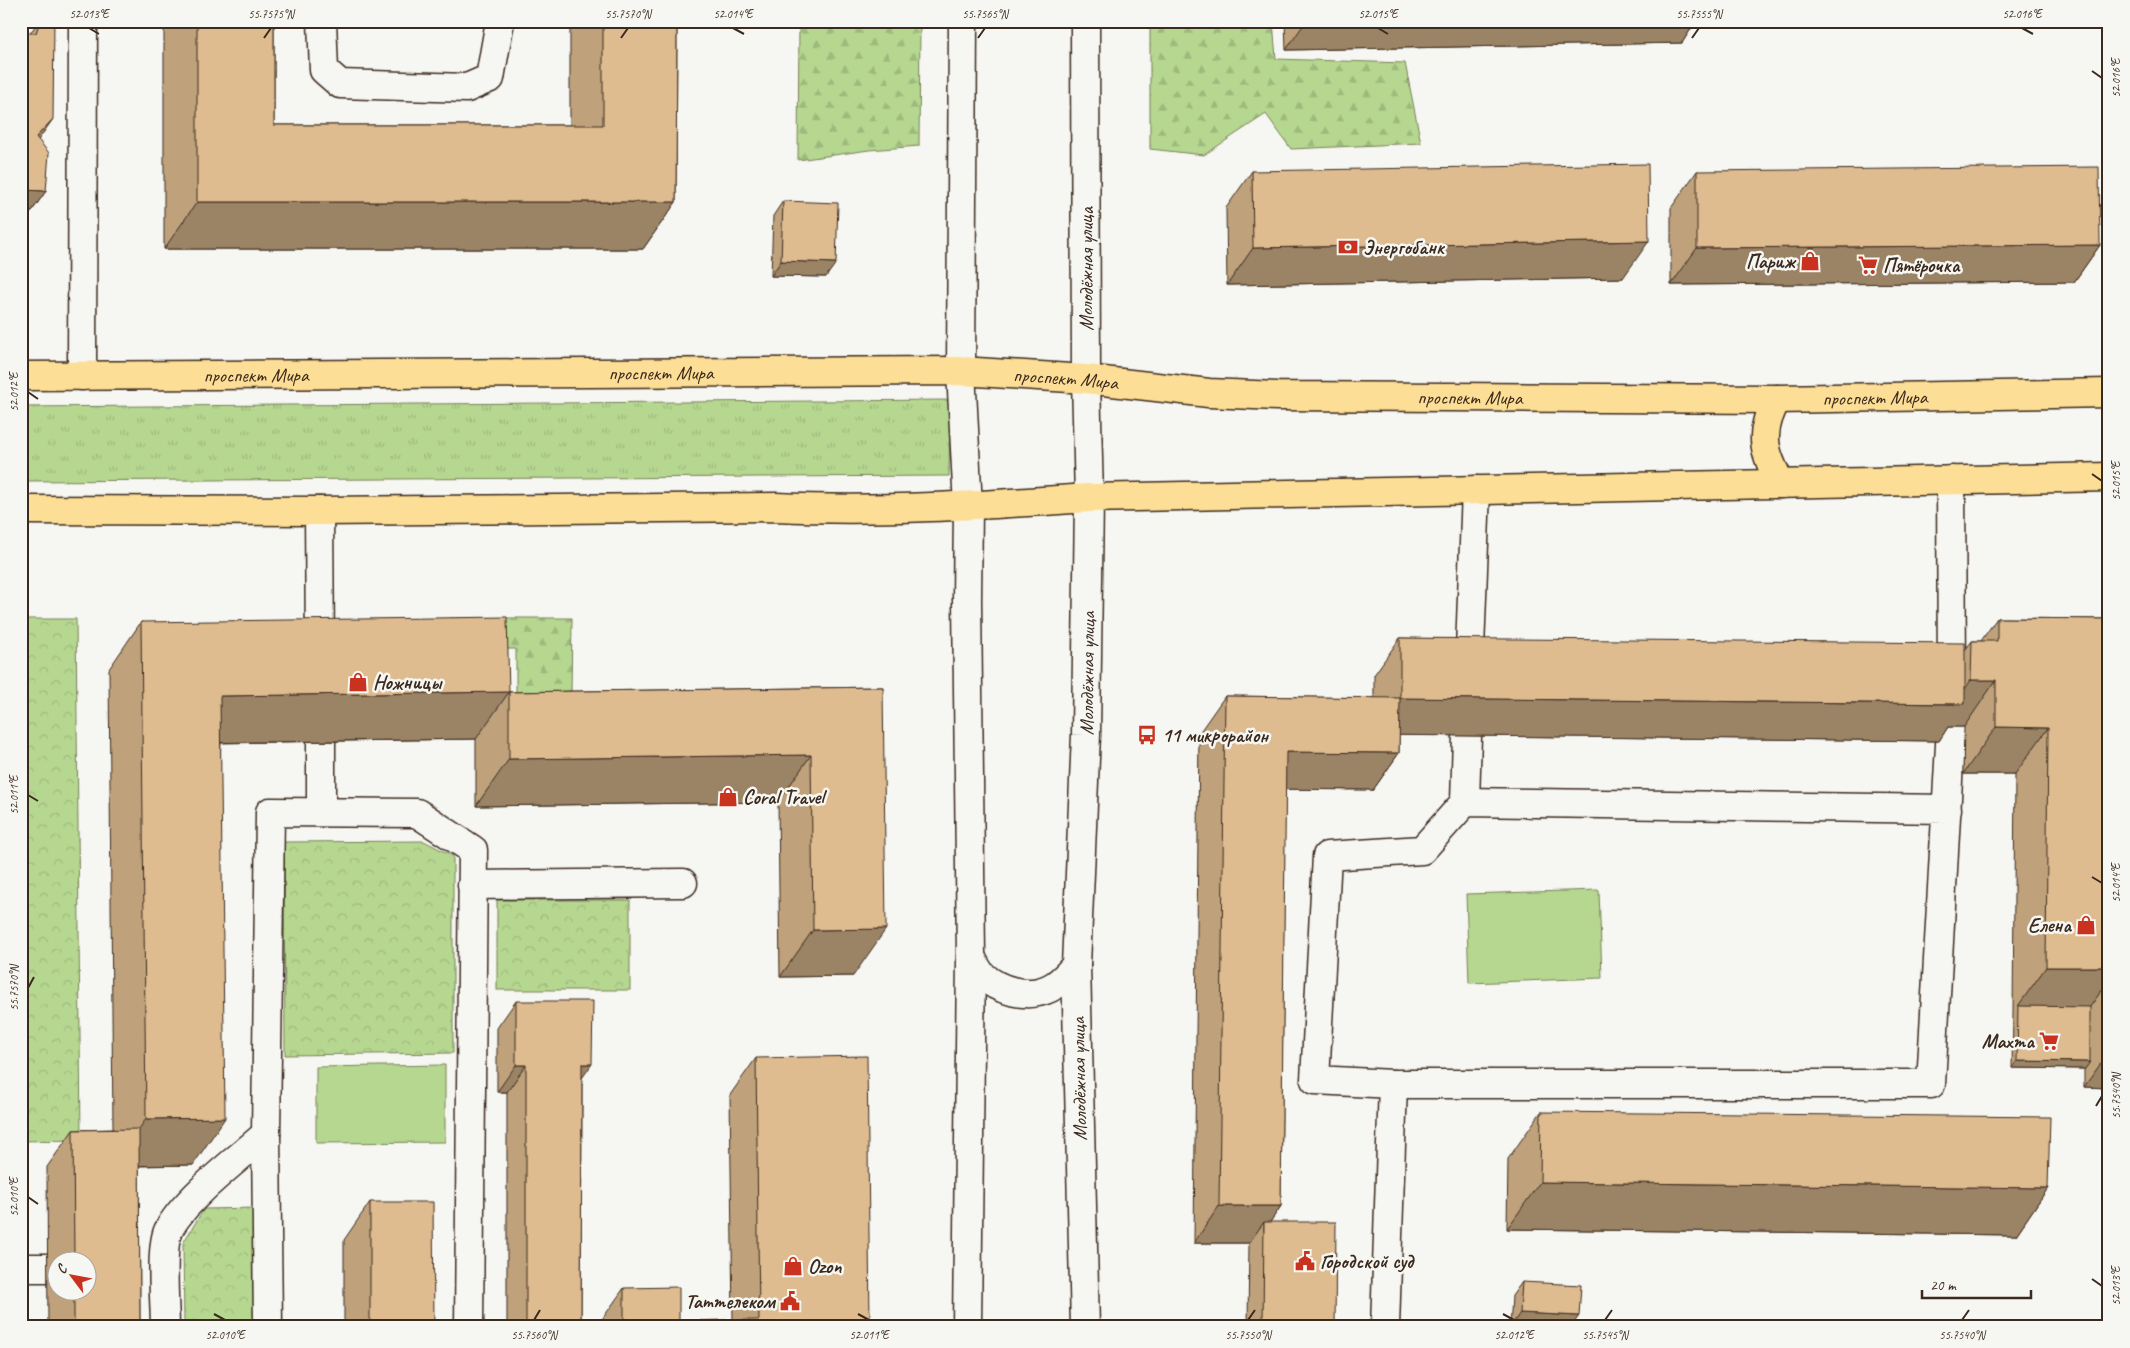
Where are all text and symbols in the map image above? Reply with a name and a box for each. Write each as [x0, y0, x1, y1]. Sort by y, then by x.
text: 52.013°E [69, 6, 110, 22]
text: 55.7575°N [248, 6, 295, 22]
text: 55.7570°N [605, 6, 652, 22]
text: 52.014°E [713, 6, 754, 22]
text: 55.7565°N [962, 6, 1009, 22]
text: 52.015°E [1358, 6, 1399, 22]
text: 55.7555°N [1676, 6, 1723, 22]
text: 52.016°E [2002, 6, 2043, 22]
text: 52.016°E [2108, 57, 2124, 98]
street label: Молодёжная улица [1074, 205, 1099, 331]
place label: Энергобанк [1363, 235, 1446, 260]
bank icon: Энергобанк [1337, 236, 1359, 258]
place label: Париж [1746, 249, 1797, 274]
shop icon: Париж [1799, 250, 1821, 272]
place label: Пятёрочка [1883, 253, 1961, 278]
supermarket icon: Пятёрочка [1857, 254, 1879, 276]
street label: проспект Мира [608, 360, 715, 385]
street label: проспект Мира [203, 362, 310, 388]
street label: проспект Мира [1012, 362, 1121, 395]
text: 52.012°E [6, 371, 22, 412]
street label: проспект Мира [1417, 384, 1524, 410]
street label: проспект Мира [1822, 384, 1929, 411]
text: 52.015°E [2108, 460, 2124, 501]
street label: Молодёжная улица [1073, 609, 1100, 735]
place label: Ножницы [373, 670, 443, 695]
shop icon: Ножницы [347, 671, 369, 693]
place label: 11 микрорайон [1162, 723, 1269, 748]
bus stop icon: 11 микрорайон [1136, 724, 1158, 746]
text: 52.011°E [6, 774, 22, 815]
place label: Coral Travel [743, 785, 827, 810]
shop icon: Coral Travel [717, 786, 739, 808]
text: 52.014°E [2108, 862, 2124, 903]
place label: Елена [2028, 913, 2072, 938]
shop icon: Елена [2075, 914, 2097, 936]
text: 55.7570°N [6, 964, 22, 1011]
street label: Молодёжная улица [1065, 1015, 1093, 1141]
place label: Махта [1982, 1029, 2035, 1054]
supermarket icon: Махта [2038, 1030, 2060, 1052]
text: 55.7540°N [2108, 1072, 2124, 1119]
text: 52.010°E [6, 1176, 22, 1217]
place label: Городской суд [1320, 1249, 1415, 1274]
north arrow [48, 1250, 98, 1300]
public building icon: Городской суд [1294, 1250, 1316, 1272]
place label: Ozon [808, 1254, 842, 1279]
shop icon: Ozon [782, 1255, 804, 1277]
text: С [52, 1260, 72, 1277]
text: 52.013°E [2108, 1265, 2124, 1306]
scale bar [1922, 1268, 2031, 1300]
text: 20 m [1930, 1276, 1957, 1295]
place label: Таттелеком [685, 1289, 776, 1314]
public building icon: Таттелеком [779, 1290, 801, 1312]
text: 52.010°E [205, 1327, 246, 1343]
text: 55.7560°N [511, 1327, 558, 1343]
text: 52.011°E [849, 1327, 890, 1343]
text: 55.7550°N [1225, 1327, 1272, 1343]
text: 52.012°E [1494, 1327, 1535, 1343]
text: 55.7545°N [1582, 1327, 1629, 1343]
text: 55.7540°N [1939, 1327, 1986, 1343]

